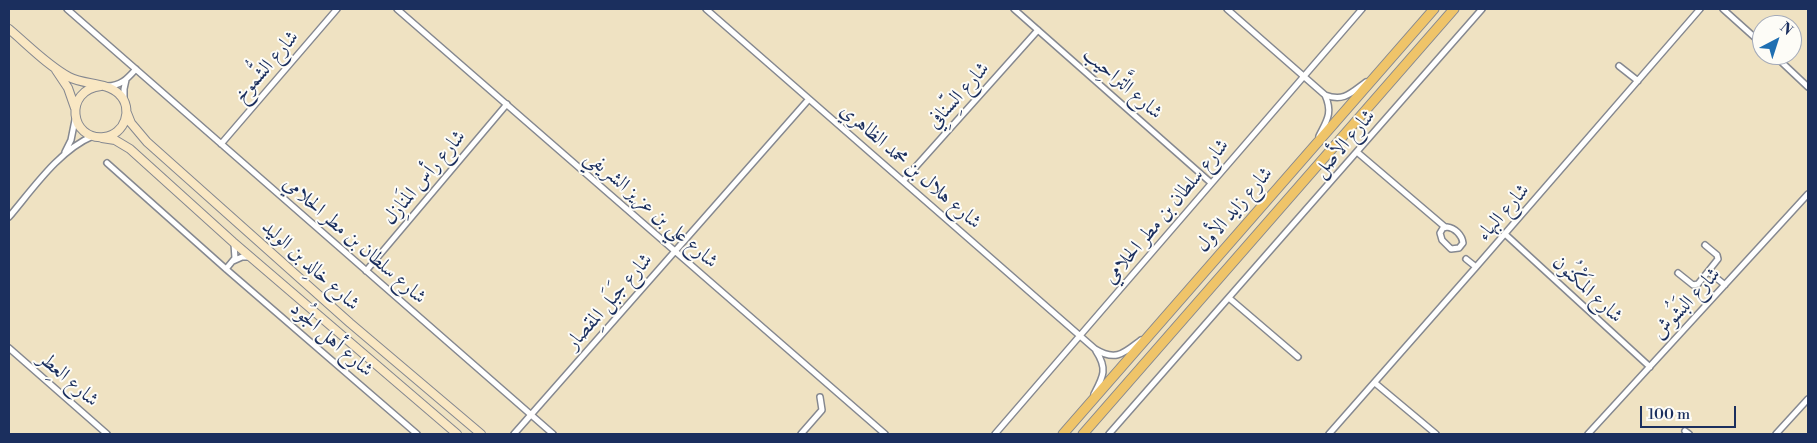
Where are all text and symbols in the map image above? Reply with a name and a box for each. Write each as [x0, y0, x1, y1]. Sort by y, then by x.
north arrow [1752, 15, 1802, 65]
text: N [1776, 19, 1796, 40]
street label: شارع الشُّموخ [229, 26, 305, 108]
street label: شارع التَّراحِيب [1077, 43, 1167, 125]
street label: شارع السِّنافِي [923, 58, 995, 134]
street label: شارع هلال بن محمد الظاهري [834, 99, 986, 235]
street label: شارع الأصل [1309, 105, 1381, 183]
street label: شارع رأس المَنازِل [378, 126, 472, 230]
street label: شارع سلطان بن مطر الحلامي [1099, 135, 1235, 289]
street label: شارع علي بن عزيز الشريفي [580, 146, 722, 274]
street label: شارع زايد الأول [1191, 162, 1279, 258]
street label: شارع سلطان بن مطر الحلامي [277, 172, 431, 310]
street label: شارع البهاء [1473, 179, 1535, 247]
street label: شارع خالِد بن الوليد [256, 216, 364, 316]
street label: شارع جَبَل المِقصار [562, 249, 658, 355]
street label: شارع المَكْنُون [1547, 251, 1627, 329]
street label: شارع البَشُوش [1648, 263, 1726, 345]
street label: شارع أهل الجُود [284, 297, 378, 383]
street label: شارع العِطر [33, 347, 103, 413]
scale bar [1642, 396, 1738, 428]
text: 100 m [1648, 405, 1690, 424]

